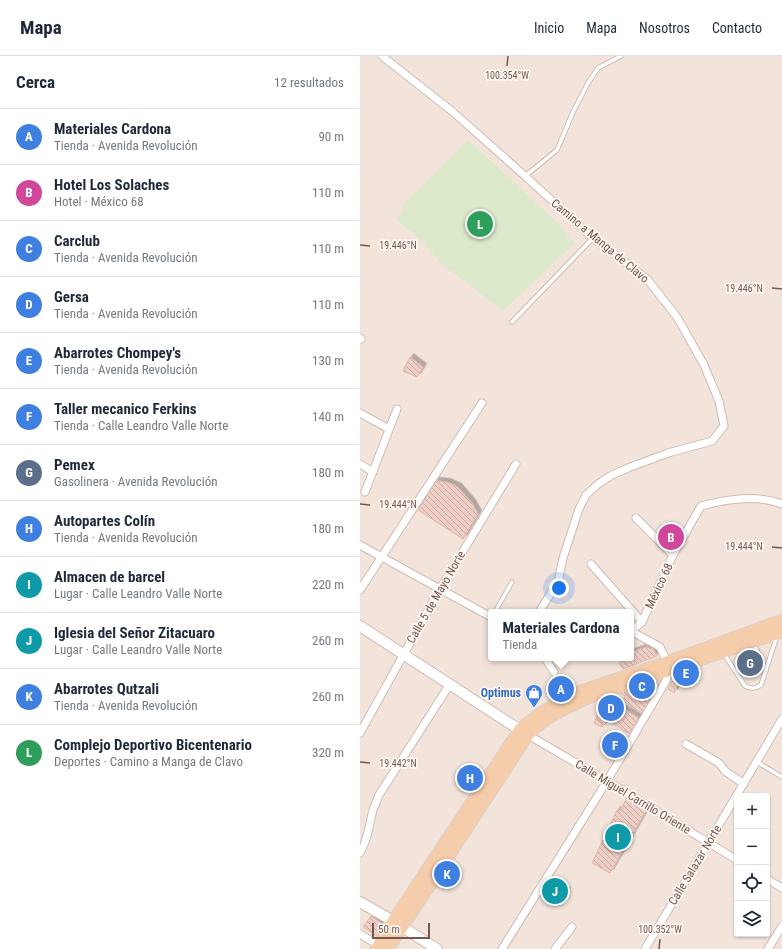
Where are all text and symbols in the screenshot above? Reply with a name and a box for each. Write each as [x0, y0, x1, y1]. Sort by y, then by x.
text: Mapa [20, 16, 62, 39]
text: Inicio [534, 20, 564, 36]
text: Mapa [586, 20, 617, 36]
text: Nosotros [639, 20, 690, 36]
text: Contacto [712, 20, 762, 36]
text: 100.354°W [485, 70, 529, 81]
text: Cerca [16, 72, 55, 92]
text: 12 resultados [274, 75, 344, 90]
text: Materiales Cardona [54, 120, 171, 138]
text: A [25, 129, 33, 144]
text: 90 m [318, 129, 344, 144]
text: Tienda · Avenida Revolución [54, 138, 198, 153]
text: Hotel Los Solaches [54, 176, 169, 194]
text: B [25, 185, 33, 200]
text: 110 m [312, 185, 344, 200]
text: Hotel · México 68 [54, 194, 144, 209]
street label: Camino a Manga de Clavo [548, 196, 652, 286]
pin: L [467, 209, 493, 239]
text: Carclub [54, 232, 100, 250]
text: 19.446°N [379, 240, 417, 251]
text: C [25, 241, 33, 256]
text: 110 m [312, 241, 344, 256]
text: Tienda · Avenida Revolución [54, 250, 198, 265]
text: 19.446°N [725, 283, 763, 294]
text: Gersa [54, 288, 89, 306]
text: D [25, 297, 33, 312]
text: 110 m [312, 297, 344, 312]
text: Tienda · Avenida Revolución [54, 306, 198, 321]
text: Abarrotes Chompey's [54, 344, 181, 362]
text: E [26, 353, 32, 368]
text: 130 m [312, 353, 344, 368]
text: Tienda · Avenida Revolución [54, 362, 198, 377]
text: Taller mecanico Ferkins [54, 400, 197, 418]
text: F [26, 409, 32, 424]
text: 140 m [312, 409, 344, 424]
text: Tienda · Calle Leandro Valle Norte [54, 418, 228, 433]
text: Pemex [54, 456, 95, 474]
text: G [25, 465, 33, 480]
text: 180 m [312, 465, 344, 480]
text: Gasolinera · Avenida Revolución [54, 474, 217, 489]
text: 19.444°N [379, 499, 417, 510]
text: Autopartes Colín [54, 512, 155, 530]
text: H [25, 521, 33, 536]
text: 180 m [312, 521, 344, 536]
pin: B [658, 522, 684, 552]
text: Tienda · Avenida Revolución [54, 530, 198, 545]
text: 19.444°N [725, 541, 763, 552]
street label: Calle 5 de Mayo Norte [404, 548, 468, 646]
street label: México 68 [642, 561, 676, 611]
text: Almacen de barcel [54, 568, 165, 586]
text: I [27, 577, 31, 592]
text: 220 m [312, 577, 344, 592]
your location [549, 578, 569, 598]
text: Lugar · Calle Leandro Valle Norte [54, 586, 222, 601]
popup [488, 609, 634, 661]
text: Materiales Cardona [502, 619, 620, 637]
text: Iglesia del Señor Zitacuaro [54, 624, 215, 642]
text: J [26, 633, 32, 648]
text: 260 m [312, 633, 344, 648]
text: Tienda [502, 637, 537, 652]
text: Lugar · Calle Leandro Valle Norte [54, 642, 222, 657]
pin: G [737, 648, 763, 678]
pin: E [673, 658, 699, 688]
pin: C [629, 671, 655, 701]
pin: A [548, 674, 574, 704]
text: Abarrotes Qutzali [54, 680, 159, 698]
shop icon: Optimus [524, 683, 544, 708]
place label: Optimus [481, 686, 522, 700]
text: K [25, 689, 33, 704]
text: 260 m [312, 689, 344, 704]
pin: D [598, 693, 624, 723]
text: Tienda · Avenida Revolución [54, 698, 198, 713]
pin: F [602, 730, 628, 760]
text: Complejo Deportivo Bicentenario [54, 736, 252, 754]
text: L [26, 745, 32, 760]
text: 320 m [312, 745, 344, 760]
text: Deportes · Camino a Manga de Clavo [54, 754, 243, 769]
street label: Calle Miguel Carrillo Oriente [573, 757, 694, 837]
text: 19.442°N [379, 758, 417, 769]
pin: H [457, 763, 483, 793]
map controls [734, 793, 770, 937]
button: + [734, 793, 770, 829]
pin: I [605, 822, 631, 852]
street label: Calle Salazar Norte [666, 822, 725, 908]
button: − [734, 829, 770, 865]
pin: K [434, 859, 460, 889]
button: locate [734, 865, 770, 901]
pin: J [542, 876, 568, 906]
button: layers [734, 901, 770, 937]
scale bar [372, 921, 430, 940]
text: 50 m [378, 923, 400, 936]
text: 100.352°W [638, 924, 682, 935]

